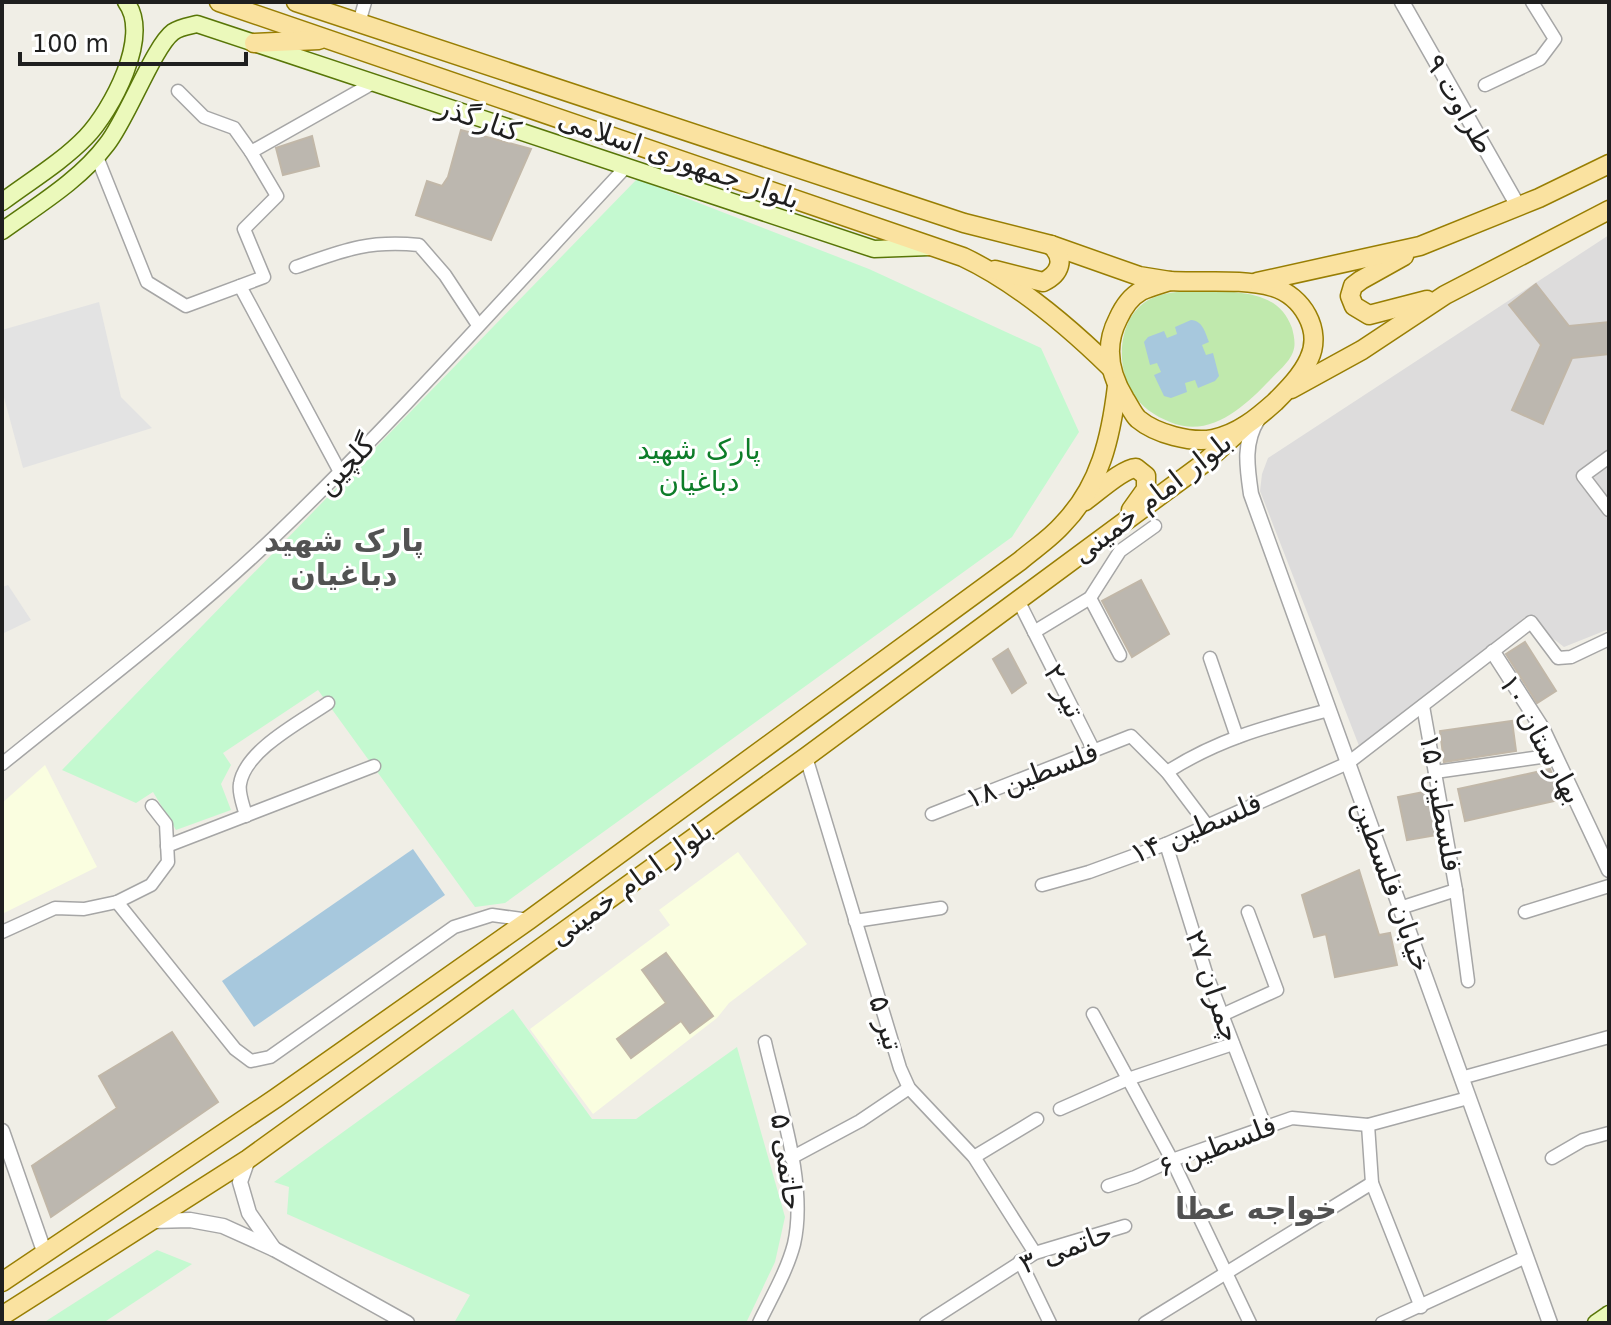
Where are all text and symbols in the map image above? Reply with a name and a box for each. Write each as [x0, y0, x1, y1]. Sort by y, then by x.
scale bar [20, 16, 246, 66]
text: 100 m [32, 30, 109, 58]
street label: طراوت ۹ [1418, 48, 1502, 160]
street label: کنارگذر [431, 89, 525, 149]
street label: بلوار جمهوری اسلامی [554, 102, 804, 216]
street label: بلوار امام خمینی [1066, 426, 1238, 570]
street label: گلچین [310, 428, 383, 502]
park label: پارک شهید دباغیان [637, 433, 761, 498]
district label: پارک شهید دباغیان [264, 523, 424, 592]
street label: تیر ۲ [1037, 659, 1091, 723]
street label: بهارستان ۱۰ [1492, 669, 1590, 809]
street label: فلسطین ۱۵ [1413, 732, 1469, 874]
street label: فلسطین ۱۸ [961, 735, 1103, 815]
street label: فلسطین ۱۴ [1125, 786, 1267, 870]
street label: خیابان فلسطین [1346, 796, 1438, 976]
street label: بلوار امام خمینی [543, 813, 719, 953]
street label: چمران ۲۷ [1178, 926, 1248, 1046]
street label: تیر ۵ [862, 992, 910, 1054]
street label: فلسطین ۶ [1153, 1108, 1281, 1184]
street label: حاتمی ۵ [764, 1112, 810, 1212]
district label: خواجه عطا [1175, 1191, 1337, 1226]
street label: حاتمی ۳ [1015, 1215, 1117, 1281]

